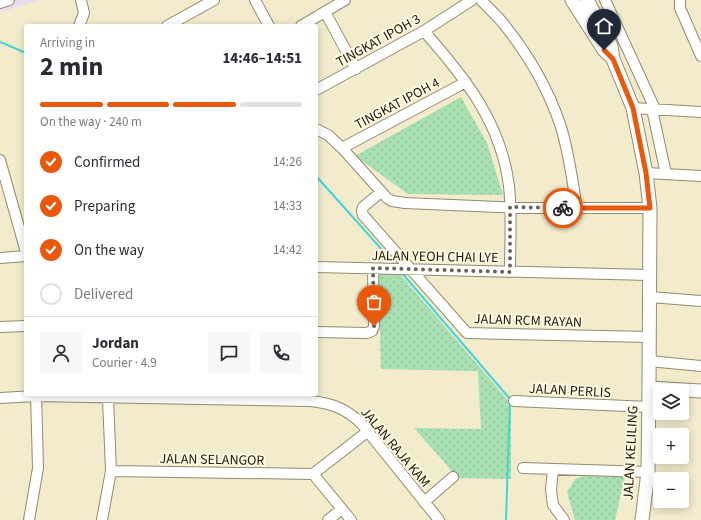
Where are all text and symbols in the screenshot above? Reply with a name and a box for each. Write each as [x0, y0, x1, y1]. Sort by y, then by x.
street label: TINGKAT IPOH 3 [333, 9, 424, 72]
pin [587, 9, 621, 50]
icon: home [593, 15, 615, 37]
text: Arriving in [40, 34, 95, 52]
text: 2 min [40, 48, 103, 85]
text: 14:46–14:51 [222, 48, 302, 69]
street label: TINGKAT IPOH 4 [351, 73, 444, 135]
text: On the way · 240 m [40, 113, 142, 131]
icon: check [40, 151, 62, 173]
text: Confirmed [74, 152, 140, 173]
text: 14:26 [273, 153, 302, 171]
courier [543, 188, 583, 228]
icon: check [40, 195, 62, 217]
text: Preparing [74, 196, 135, 217]
text: 14:33 [273, 197, 302, 215]
icon: bike [552, 197, 574, 219]
icon: check [40, 239, 62, 261]
text: On the way [74, 240, 144, 261]
text: 14:42 [273, 241, 302, 259]
street label: JALAN YEOH CHAI LYE [371, 246, 499, 268]
text: Delivered [74, 284, 133, 305]
pin [357, 285, 391, 326]
icon: bag [363, 291, 385, 313]
street label: JALAN RCM RAYAN [474, 309, 582, 333]
button: person [40, 332, 82, 374]
button: chat [208, 332, 250, 374]
button: phone [260, 332, 302, 374]
text: Jordan [92, 333, 139, 354]
text: Courier · 4.9 [92, 354, 157, 372]
street label: JALAN PERLIS [529, 379, 611, 403]
map controls [653, 384, 689, 508]
button: layers [653, 384, 689, 420]
street label: JALAN RAJA KAM [356, 403, 435, 492]
street label: JALAN KELILING [619, 405, 643, 501]
button: + [653, 428, 689, 464]
street label: JALAN SELANGOR [159, 449, 265, 471]
button: − [653, 472, 689, 508]

